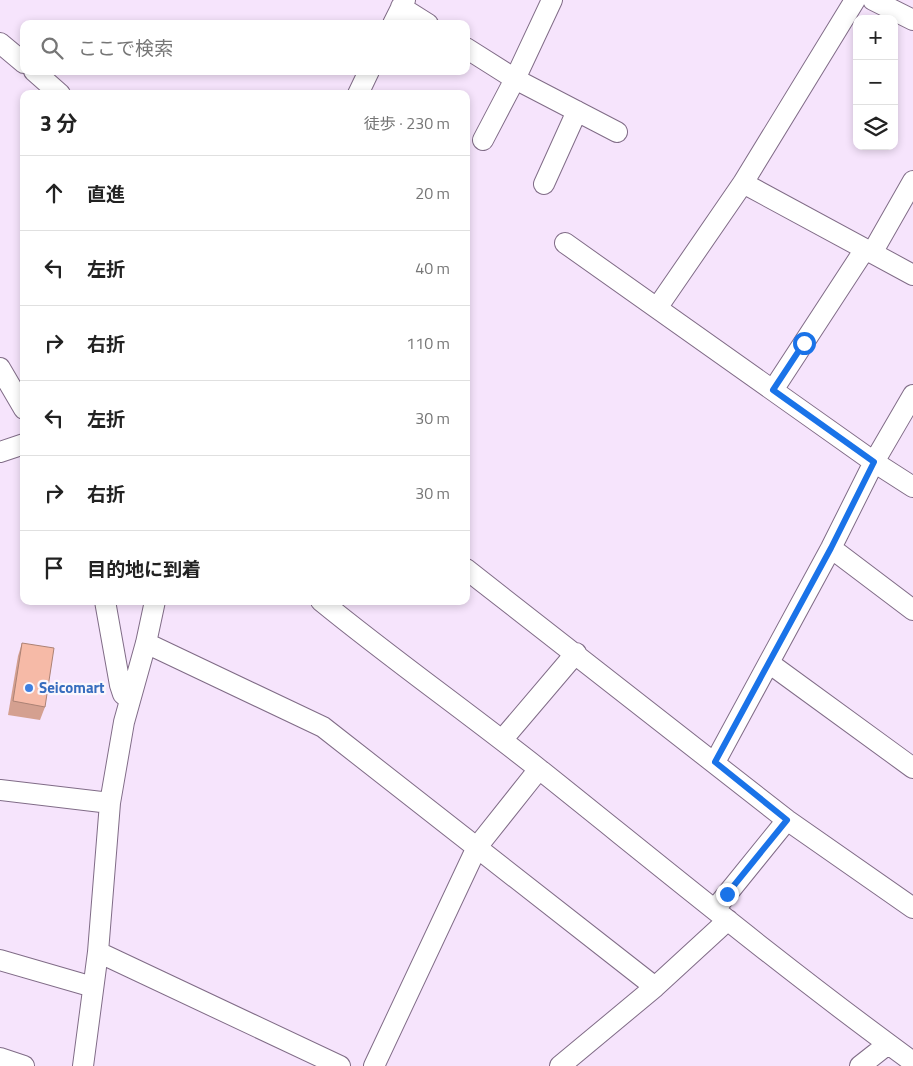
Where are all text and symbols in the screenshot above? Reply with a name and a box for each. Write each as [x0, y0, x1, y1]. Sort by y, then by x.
map controls [853, 15, 898, 150]
button: + [853, 15, 898, 60]
search box [20, 20, 470, 75]
text: ここで検索 [78, 33, 173, 62]
icon: search [38, 34, 66, 62]
button: − [853, 60, 898, 105]
button: layers [853, 105, 898, 150]
text: 3 分 [40, 107, 77, 139]
text: 徒歩 · 230 m [364, 111, 450, 135]
icon: ahead [40, 179, 68, 207]
text: 直進 [87, 179, 125, 208]
text: 20 m [415, 181, 450, 205]
icon: left [40, 254, 68, 282]
text: 左折 [87, 254, 125, 283]
text: 40 m [415, 256, 450, 280]
icon: right [40, 329, 68, 357]
text: 右折 [87, 329, 125, 358]
text: 110 m [406, 331, 450, 355]
route start [793, 332, 816, 355]
icon: left [40, 404, 68, 432]
text: 左折 [87, 404, 125, 433]
text: 30 m [415, 406, 450, 430]
icon: right [40, 479, 68, 507]
text: 右折 [87, 479, 125, 508]
text: 30 m [415, 481, 450, 505]
icon: arrive [40, 554, 68, 582]
text: 目的地に到着 [87, 554, 201, 583]
place label: Seicomart [39, 676, 105, 699]
marker: Seicomart [23, 682, 35, 694]
route end [716, 883, 739, 906]

